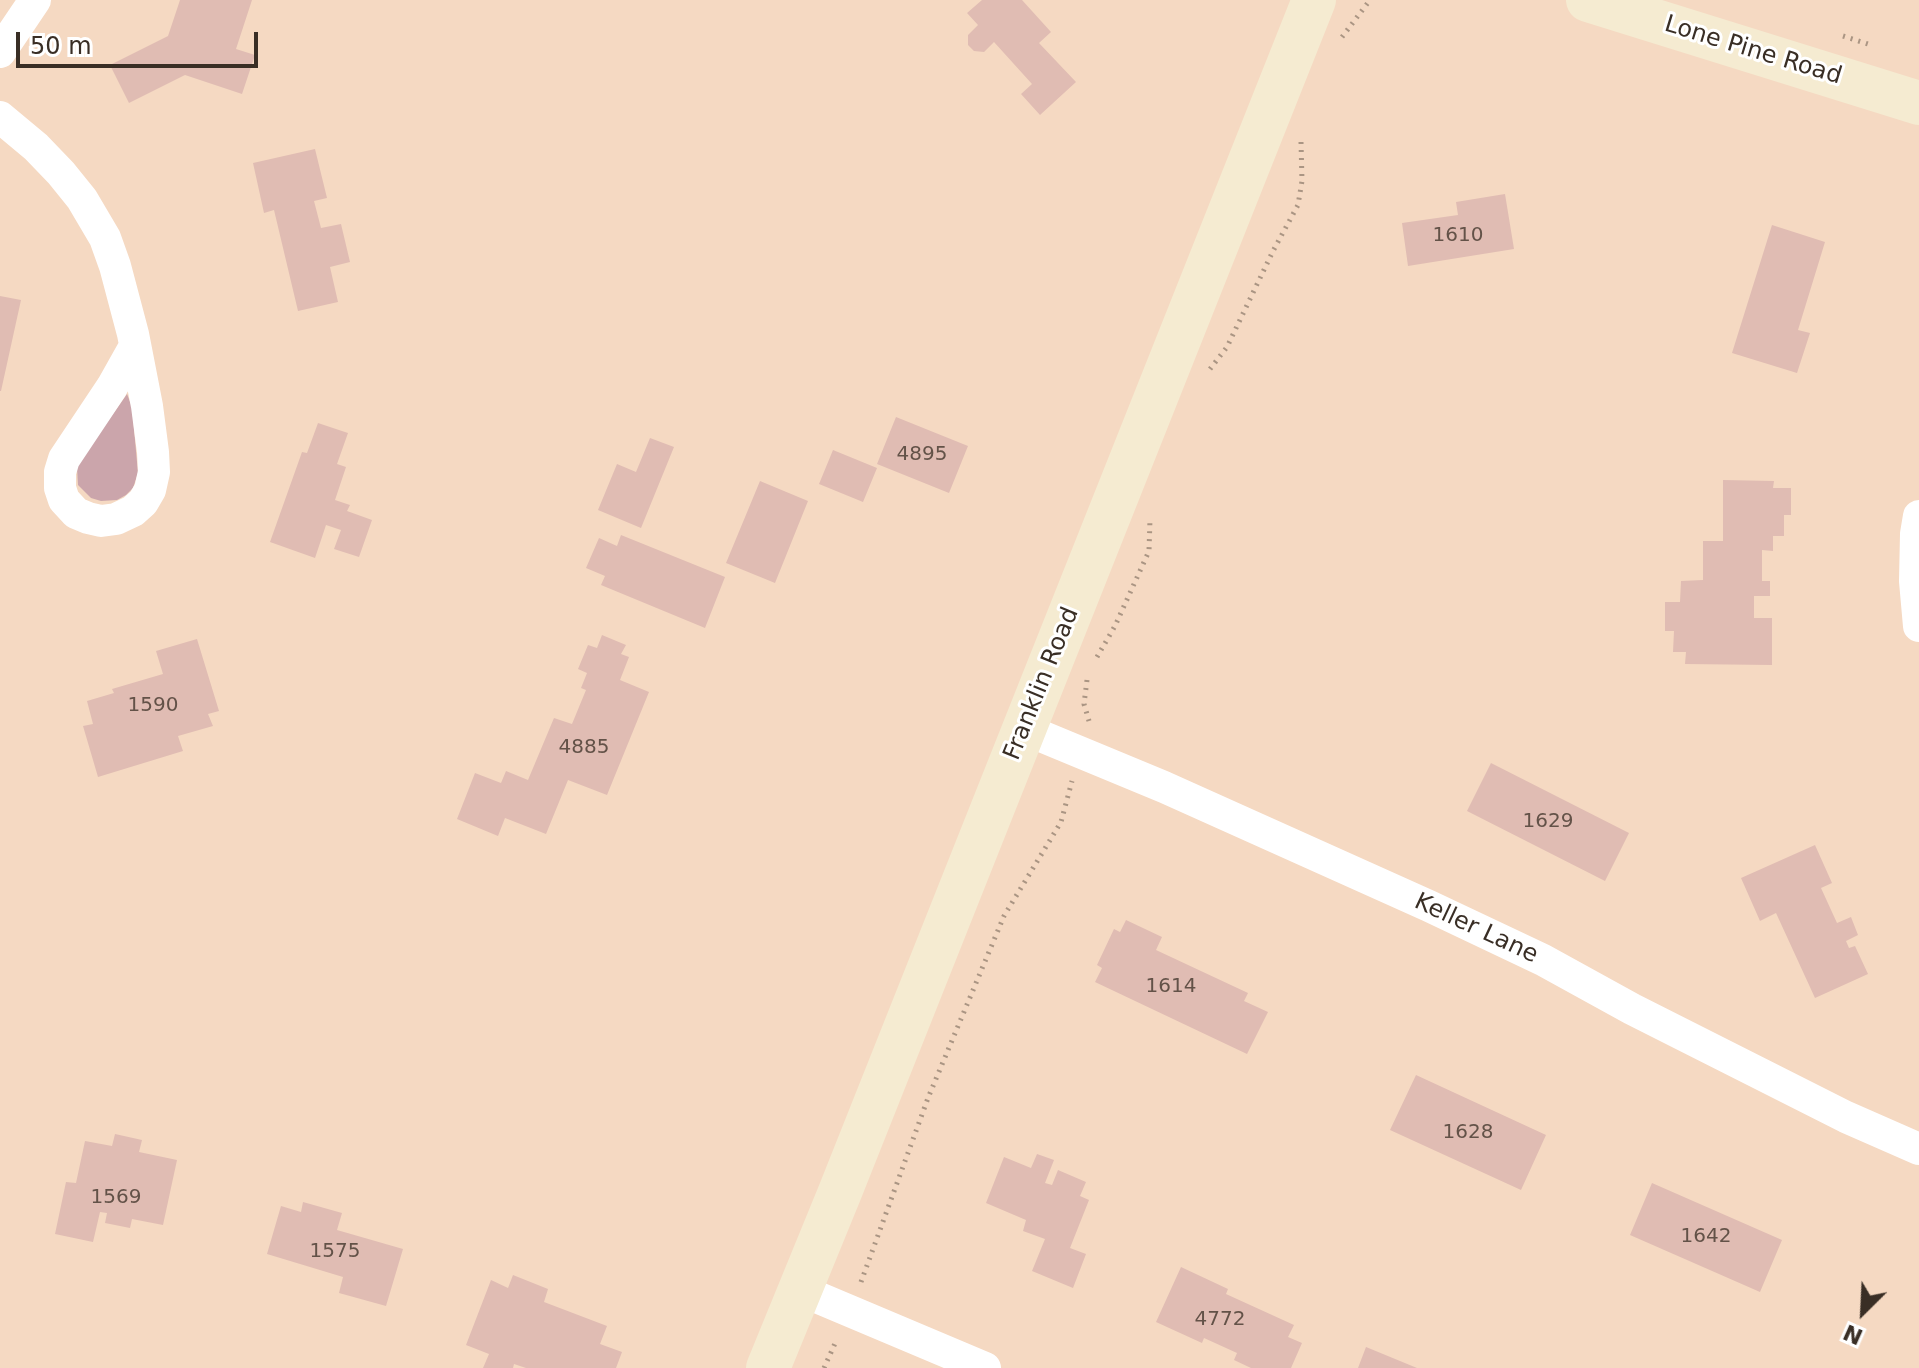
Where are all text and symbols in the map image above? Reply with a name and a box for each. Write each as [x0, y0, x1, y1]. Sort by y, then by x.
street label: Lone Pine Road [1661, 10, 1845, 92]
scale bar [20, 16, 262, 66]
text: 50 m [30, 32, 92, 60]
house number: 1610 [1433, 224, 1483, 248]
house number: 4895 [897, 443, 947, 467]
street label: Franklin Road [998, 603, 1086, 765]
house number: 1590 [128, 694, 178, 718]
house number: 4885 [559, 736, 609, 760]
house number: 1629 [1523, 810, 1573, 834]
street label: Keller Lane [1410, 888, 1542, 970]
house number: 1614 [1146, 975, 1196, 999]
house number: 1628 [1443, 1121, 1493, 1145]
house number: 1569 [91, 1186, 141, 1210]
house number: 1642 [1681, 1225, 1731, 1249]
house number: 1575 [310, 1240, 360, 1264]
north arrow [1823, 1272, 1903, 1352]
house number: 4772 [1195, 1308, 1245, 1332]
text: N [1840, 1319, 1867, 1350]

